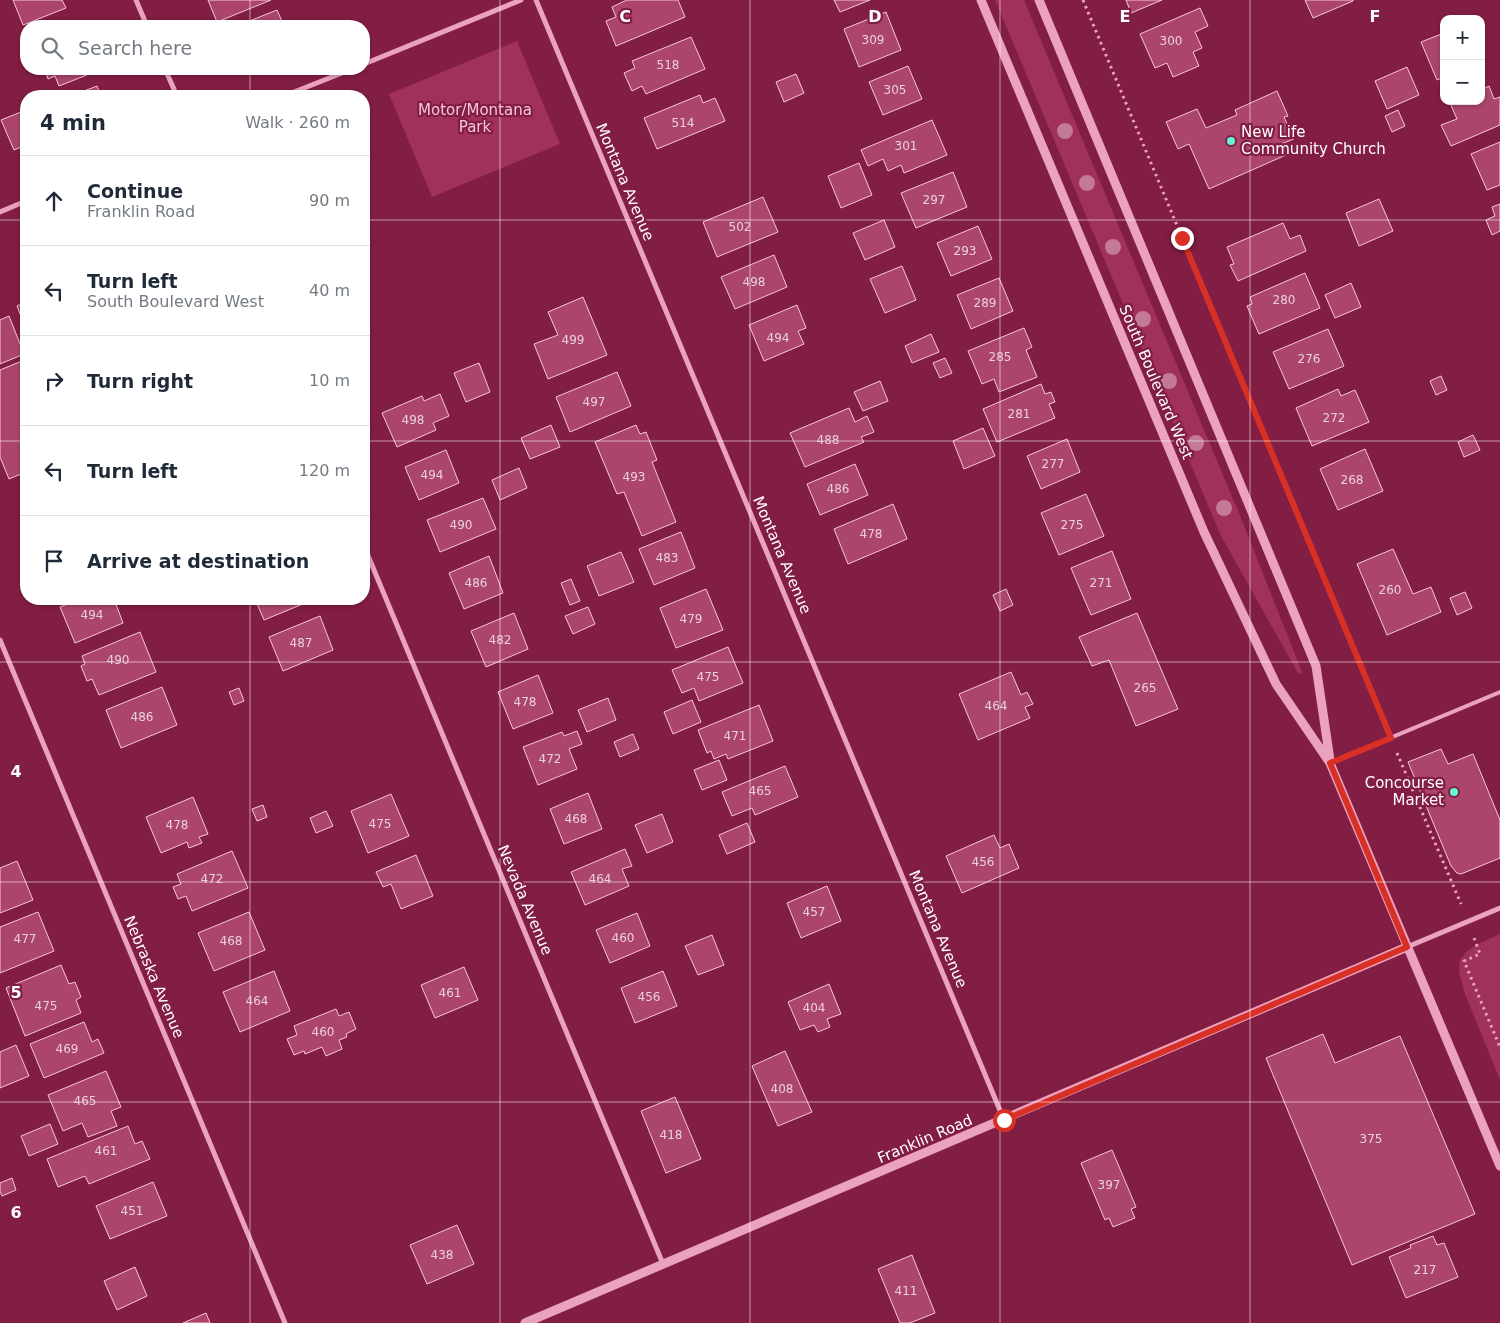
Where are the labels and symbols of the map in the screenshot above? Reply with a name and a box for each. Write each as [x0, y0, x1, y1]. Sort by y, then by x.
text: C [619, 7, 631, 26]
text: D [868, 7, 882, 26]
text: E [1120, 7, 1130, 26]
text: F [1370, 7, 1380, 26]
house number: 309 [862, 33, 884, 47]
house number: 300 [1160, 34, 1182, 48]
house number: 518 [657, 58, 679, 72]
house number: 305 [884, 83, 906, 97]
park label: Motor/Montana Park [418, 101, 532, 136]
house number: 514 [672, 116, 694, 130]
street label: Montana Avenue [592, 121, 658, 243]
place label: New Life Community Church [1241, 123, 1386, 158]
marker: New Life Community Church [1225, 135, 1237, 147]
house number: 301 [895, 139, 917, 153]
house number: 297 [923, 193, 945, 207]
house number: 502 [729, 220, 751, 234]
route end [1171, 227, 1194, 250]
house number: 293 [954, 244, 976, 258]
house number: 498 [743, 275, 765, 289]
house number: 280 [1273, 293, 1295, 307]
house number: 289 [974, 296, 996, 310]
street label: South Boulevard West [1115, 302, 1197, 462]
house number: 494 [767, 331, 789, 345]
house number: 499 [562, 333, 584, 347]
house number: 285 [989, 350, 1011, 364]
house number: 276 [1298, 352, 1320, 366]
house number: 497 [583, 395, 605, 409]
house number: 281 [1008, 407, 1030, 421]
house number: 272 [1323, 411, 1345, 425]
house number: 498 [402, 413, 424, 427]
house number: 488 [817, 433, 839, 447]
house number: 277 [1042, 457, 1064, 471]
house number: 494 [421, 468, 443, 482]
house number: 493 [623, 470, 645, 484]
house number: 268 [1341, 473, 1363, 487]
house number: 486 [827, 482, 849, 496]
street label: Montana Avenue [749, 494, 815, 616]
house number: 490 [450, 518, 472, 532]
house number: 275 [1061, 518, 1083, 532]
house number: 478 [860, 527, 882, 541]
house number: 483 [656, 551, 678, 565]
house number: 486 [465, 576, 487, 590]
house number: 271 [1090, 576, 1112, 590]
house number: 260 [1379, 583, 1401, 597]
house number: 494 [81, 608, 103, 622]
house number: 479 [680, 612, 702, 626]
house number: 482 [489, 633, 511, 647]
house number: 487 [290, 636, 312, 650]
house number: 490 [107, 653, 129, 667]
house number: 475 [697, 670, 719, 684]
house number: 265 [1134, 681, 1156, 695]
house number: 478 [514, 695, 536, 709]
house number: 464 [985, 699, 1007, 713]
house number: 486 [131, 710, 153, 724]
house number: 471 [724, 729, 746, 743]
house number: 472 [539, 752, 561, 766]
text: 4 [10, 762, 22, 781]
place label: Concourse Market [1365, 774, 1444, 809]
house number: 465 [749, 784, 771, 798]
marker: Concourse Market [1448, 786, 1460, 798]
house number: 468 [565, 812, 587, 826]
house number: 475 [369, 817, 391, 831]
house number: 478 [166, 818, 188, 832]
street label: Nevada Avenue [494, 842, 556, 958]
house number: 456 [972, 855, 994, 869]
street label: Montana Avenue [905, 868, 971, 990]
house number: 472 [201, 872, 223, 886]
house number: 464 [589, 872, 611, 886]
house number: 457 [803, 905, 825, 919]
street label: Nebraska Avenue [120, 913, 188, 1041]
house number: 460 [612, 931, 634, 945]
house number: 477 [14, 932, 36, 946]
house number: 468 [220, 934, 242, 948]
text: 5 [10, 983, 22, 1002]
house number: 461 [439, 986, 461, 1000]
house number: 456 [638, 990, 660, 1004]
house number: 464 [246, 994, 268, 1008]
house number: 475 [35, 999, 57, 1013]
house number: 404 [803, 1001, 825, 1015]
house number: 460 [312, 1025, 334, 1039]
house number: 469 [56, 1042, 78, 1056]
house number: 408 [771, 1082, 793, 1096]
house number: 465 [74, 1094, 96, 1108]
route start [993, 1109, 1016, 1132]
street label: Franklin Road [875, 1111, 975, 1167]
house number: 418 [660, 1128, 682, 1142]
house number: 375 [1360, 1132, 1382, 1146]
house number: 461 [95, 1144, 117, 1158]
house number: 397 [1098, 1178, 1120, 1192]
text: 6 [10, 1203, 22, 1222]
house number: 451 [121, 1204, 143, 1218]
house number: 438 [431, 1248, 453, 1262]
house number: 217 [1414, 1263, 1436, 1277]
house number: 411 [895, 1284, 917, 1298]

